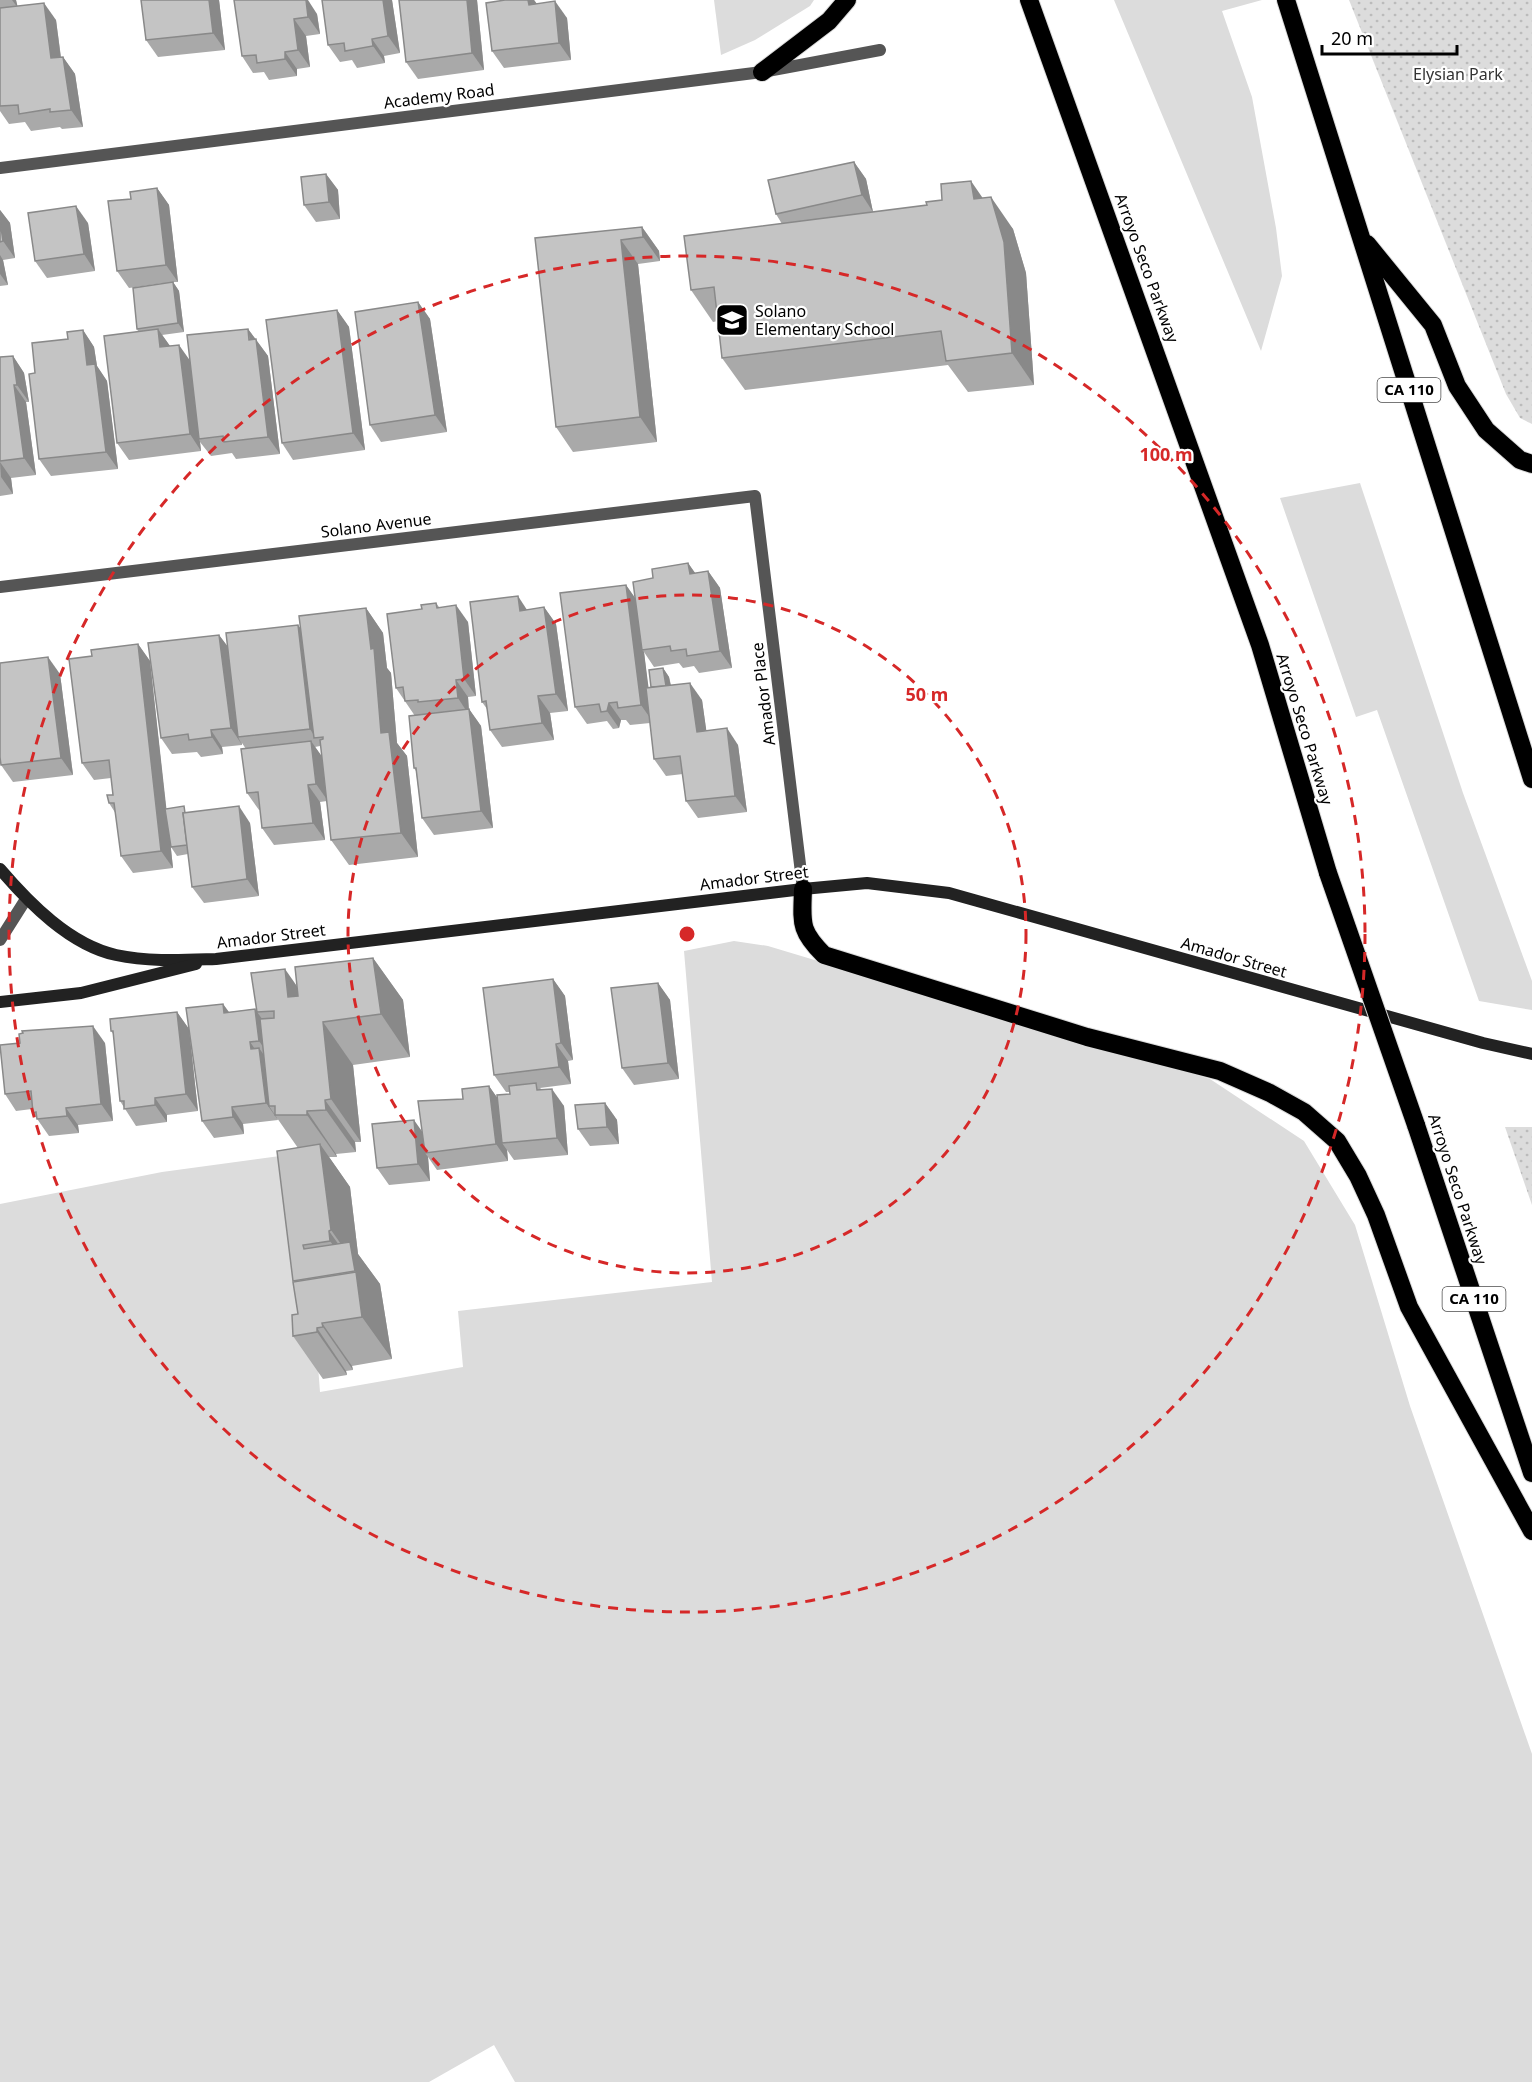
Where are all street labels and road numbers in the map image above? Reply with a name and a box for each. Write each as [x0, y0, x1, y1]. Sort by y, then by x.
street label: Academy Road [382, 78, 496, 114]
street label: Arroyo Seco Parkway [1110, 190, 1185, 346]
road number: CA 110 [1378, 378, 1440, 402]
street label: Solano Avenue [319, 507, 433, 543]
street label: Amador Place [746, 641, 780, 747]
street label: Arroyo Seco Parkway [1271, 651, 1339, 808]
street label: Amador Street [699, 860, 810, 896]
street label: Amador Street [216, 918, 327, 954]
street label: Amador Street [1179, 931, 1290, 983]
street label: Arroyo Seco Parkway [1423, 1111, 1493, 1268]
road number: CA 110 [1442, 1287, 1506, 1311]

